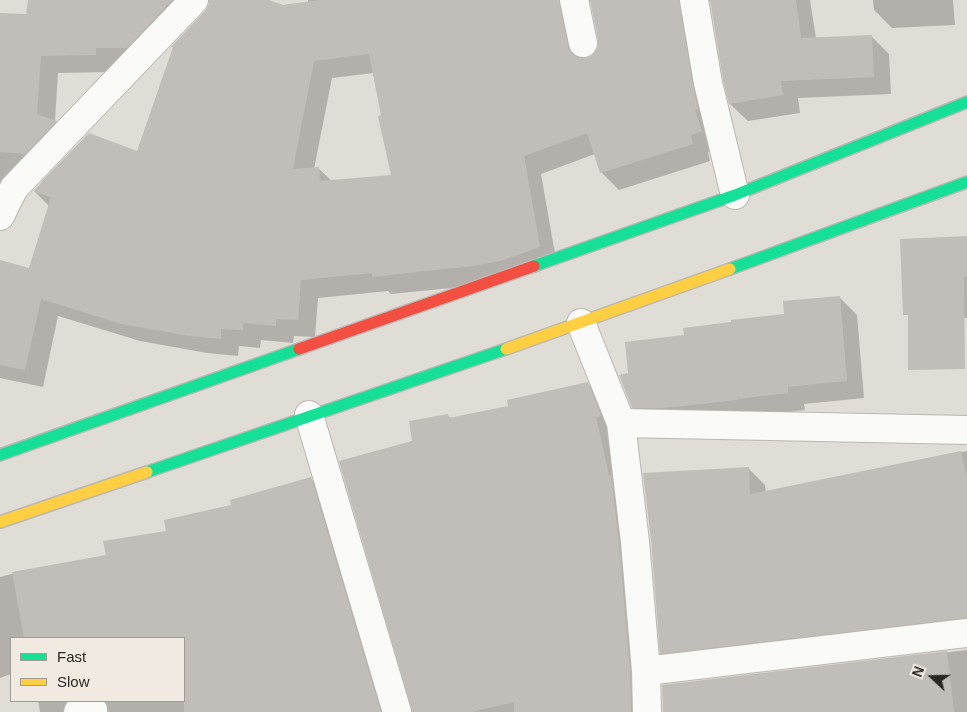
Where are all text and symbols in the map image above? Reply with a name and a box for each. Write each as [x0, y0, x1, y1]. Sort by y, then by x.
legend [10, 637, 185, 702]
text: Fast [57, 648, 86, 665]
north arrow [907, 652, 957, 702]
text: N [909, 664, 927, 679]
text: Slow [57, 673, 90, 690]

